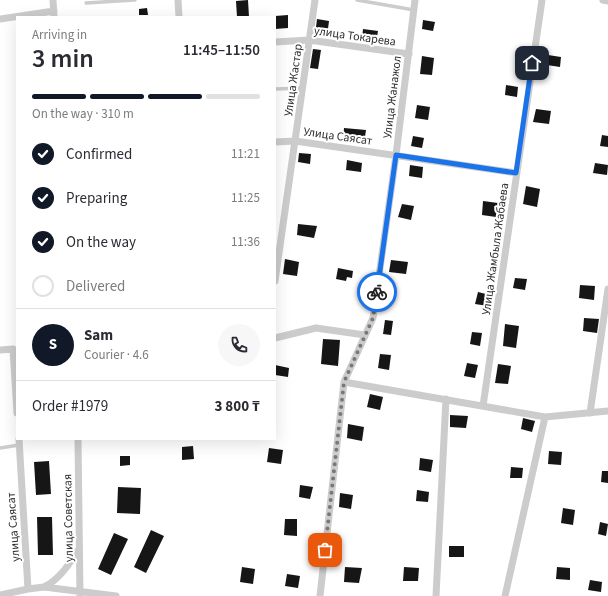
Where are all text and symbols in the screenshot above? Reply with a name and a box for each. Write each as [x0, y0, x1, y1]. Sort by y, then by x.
street label: улица Токарева [313, 22, 397, 51]
text: Arriving in [32, 26, 87, 44]
text: 3 min [32, 40, 94, 77]
text: 11:45–11:50 [183, 40, 260, 61]
street label: Улица Жастар [280, 42, 307, 117]
pin [515, 46, 549, 80]
icon: home [521, 52, 543, 74]
street label: Улица Жанажол [379, 55, 406, 139]
text: On the way · 310 m [32, 105, 134, 123]
street label: Улица Саясат [302, 123, 374, 150]
icon: check [32, 143, 54, 165]
text: Confirmed [66, 144, 132, 165]
text: 11:21 [231, 145, 260, 163]
street label: Улица Жамбыла Жабаева [478, 182, 513, 316]
icon: check [32, 187, 54, 209]
text: Preparing [66, 188, 127, 209]
text: 11:25 [231, 189, 260, 207]
icon: check [32, 231, 54, 253]
text: On the way [66, 232, 136, 253]
text: 11:36 [231, 233, 260, 251]
courier [357, 272, 397, 312]
text: Delivered [66, 276, 125, 297]
icon: bike [366, 281, 388, 303]
button: phone [218, 324, 260, 366]
text: Sam [84, 325, 113, 346]
text: S [49, 334, 57, 355]
text: Courier · 4.6 [84, 346, 149, 364]
text: Order #1979 [32, 396, 108, 417]
text: 3 800 ₸ [214, 396, 260, 417]
street label: улица Советская [59, 474, 78, 562]
street label: улица Саясат [3, 491, 24, 562]
pin [308, 533, 342, 567]
icon: bag [314, 539, 336, 561]

